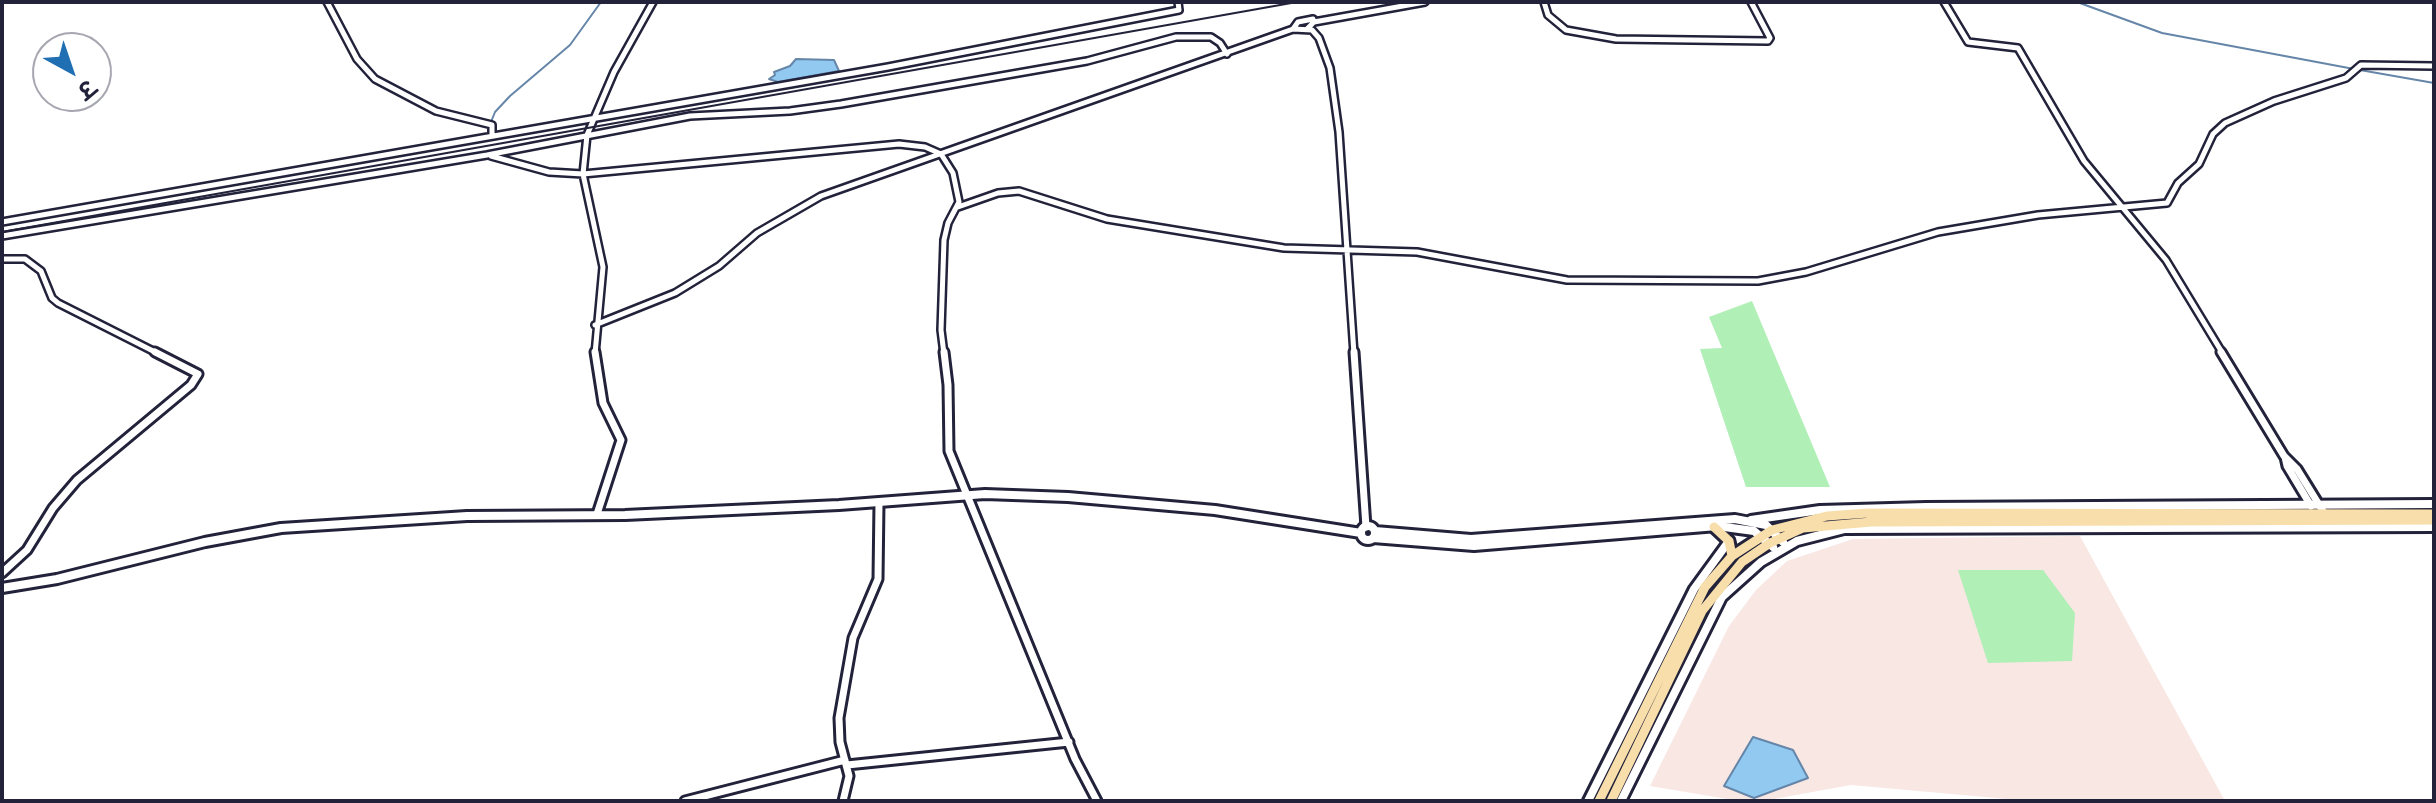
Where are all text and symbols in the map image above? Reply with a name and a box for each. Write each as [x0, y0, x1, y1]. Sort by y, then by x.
north arrow [32, 32, 112, 112]
text: उ [72, 74, 101, 104]

